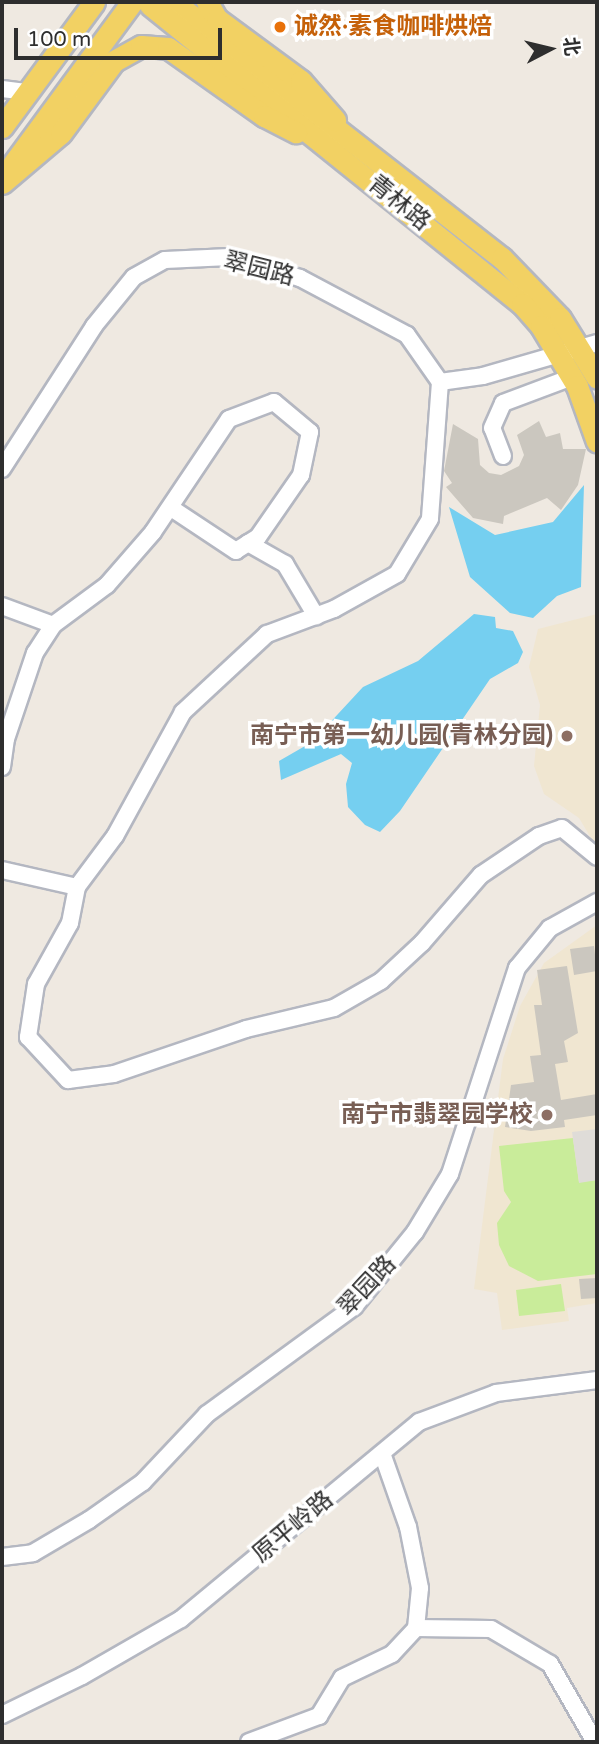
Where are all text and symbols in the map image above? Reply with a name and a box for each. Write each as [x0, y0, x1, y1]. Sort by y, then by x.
place label: 诚然·素食咖啡烘焙 [294, 13, 492, 41]
scale bar [18, 14, 226, 58]
north arrow [515, 14, 585, 84]
marker: 诚然·素食咖啡烘焙 [272, 19, 288, 35]
text: 100 m [27, 27, 91, 52]
text: 北 [559, 36, 583, 57]
street label: 青林路 [362, 169, 436, 237]
street label: 翠园路 [221, 246, 297, 292]
place label: 南宁市第一幼儿园(青林分园) [250, 722, 553, 750]
marker: 南宁市第一幼儿园(青林分园) [559, 728, 575, 744]
place label: 南宁市翡翠园学校 [341, 1101, 533, 1129]
marker: 南宁市翡翠园学校 [539, 1107, 555, 1123]
street label: 翠园路 [332, 1250, 402, 1322]
street label: 原平岭路 [247, 1485, 339, 1569]

